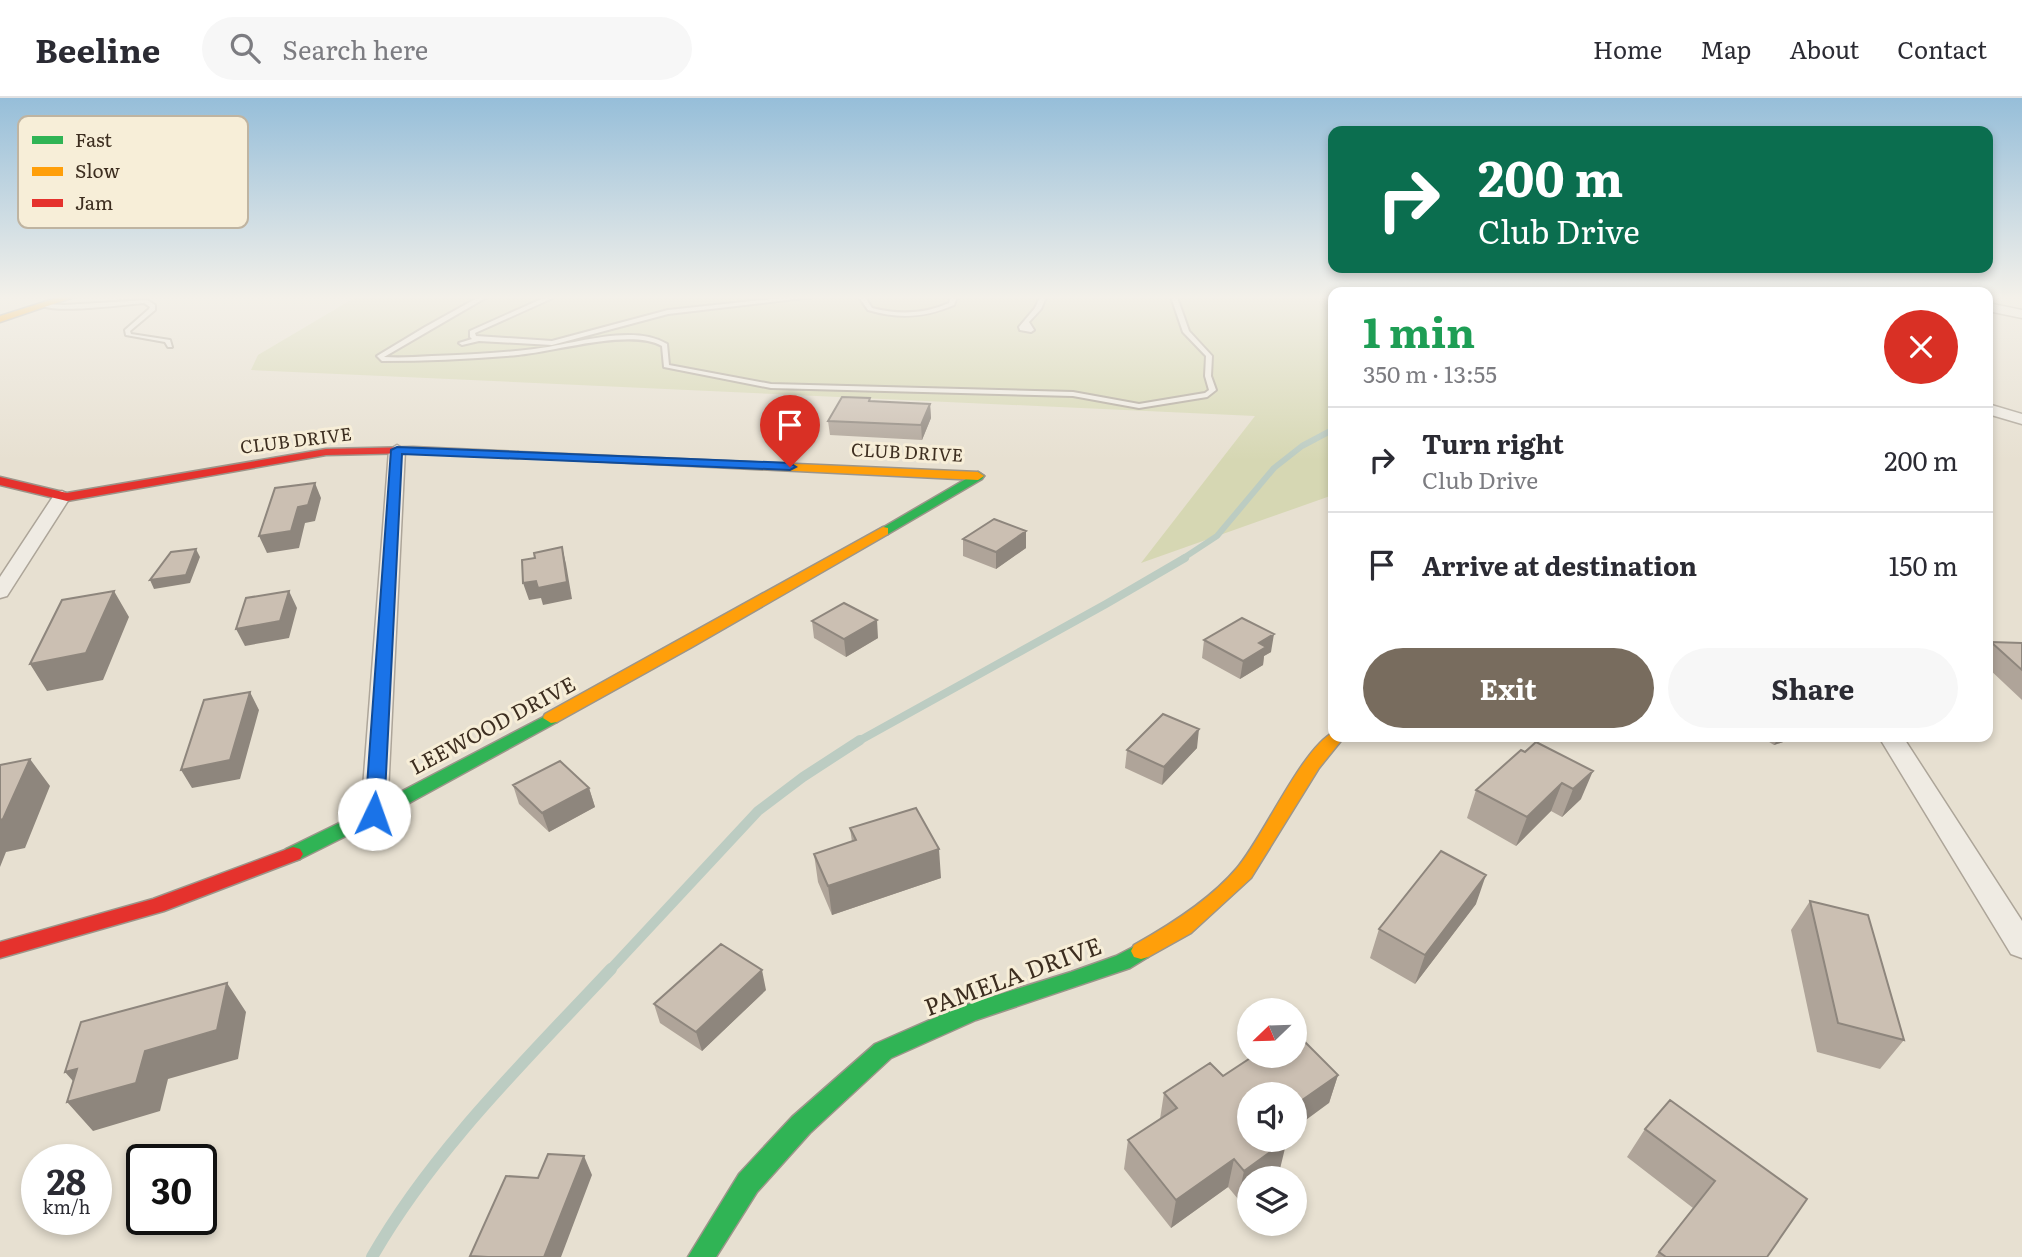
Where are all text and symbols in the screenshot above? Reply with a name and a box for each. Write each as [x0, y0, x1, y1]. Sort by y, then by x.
search box [202, 17, 692, 80]
text: Beeline [35, 24, 160, 73]
icon: search [226, 29, 264, 67]
text: Search here [282, 29, 428, 68]
text: Home [1593, 31, 1662, 66]
text: Map [1700, 31, 1751, 66]
text: About [1789, 31, 1859, 66]
text: Contact [1897, 31, 1987, 66]
legend [18, 116, 248, 228]
text: Fast [75, 125, 112, 153]
text: 200 m [1478, 139, 1623, 212]
icon: right [1363, 154, 1454, 245]
text: Slow [75, 156, 120, 184]
text: Jam [75, 188, 113, 216]
text: Club Drive [1478, 206, 1640, 254]
text: 1 min [1363, 299, 1475, 361]
button: close [1884, 310, 1958, 384]
text: 350 m · 13:55 [1363, 356, 1497, 390]
pin [760, 395, 820, 467]
icon: arrive [771, 406, 809, 444]
street label: CLUB DRIVE [239, 419, 353, 460]
text: Turn right [1422, 423, 1564, 462]
street label: CLUB DRIVE [850, 435, 964, 468]
text: 200 m [1884, 440, 1958, 479]
icon: right [1363, 441, 1401, 479]
text: Club Drive [1422, 462, 1538, 496]
text: Arrive at destination [1422, 545, 1697, 584]
text: 150 m [1889, 545, 1958, 584]
icon: arrive [1363, 546, 1401, 584]
button: Exit [1363, 648, 1654, 728]
button: Share [1668, 648, 1958, 728]
street label: LEEWOOD DRIVE [403, 667, 580, 781]
position arrow [337, 777, 411, 851]
street label: PAMELA DRIVE [919, 926, 1106, 1023]
north arrow [1237, 998, 1307, 1068]
map controls [1237, 998, 1307, 1236]
button: sound [1237, 1082, 1307, 1152]
speed limit sign: 30 [126, 1144, 217, 1235]
text: 28 [47, 1154, 86, 1206]
button: layers [1237, 1166, 1307, 1236]
text: km/h [43, 1193, 90, 1220]

